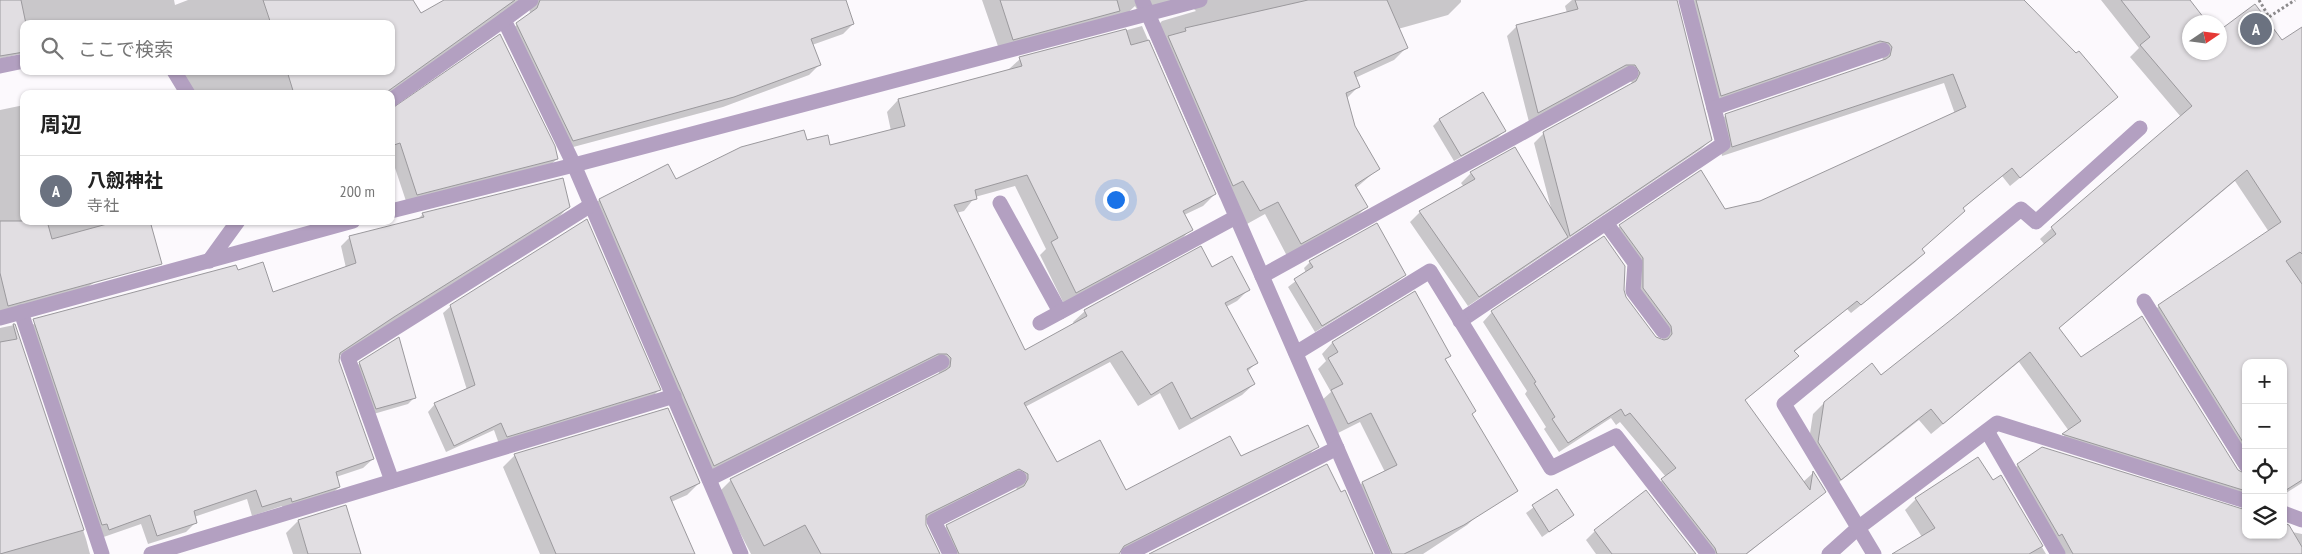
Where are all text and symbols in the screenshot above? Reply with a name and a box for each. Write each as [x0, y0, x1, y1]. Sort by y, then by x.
pin: A [2240, 10, 2272, 48]
north arrow [2182, 15, 2227, 60]
search box [20, 20, 395, 75]
icon: search [38, 34, 66, 62]
text: ここで検索 [78, 37, 173, 61]
text: 周辺 [40, 111, 82, 138]
text: 八劔神社 [87, 168, 163, 192]
text: A [52, 181, 60, 201]
text: 200 m [340, 181, 375, 201]
your location [1103, 187, 1129, 213]
text: 寺社 [87, 195, 119, 215]
map controls [2242, 359, 2287, 539]
button: + [2242, 359, 2287, 404]
button: − [2242, 404, 2287, 449]
button: locate [2242, 449, 2287, 494]
button: layers [2242, 494, 2287, 539]

